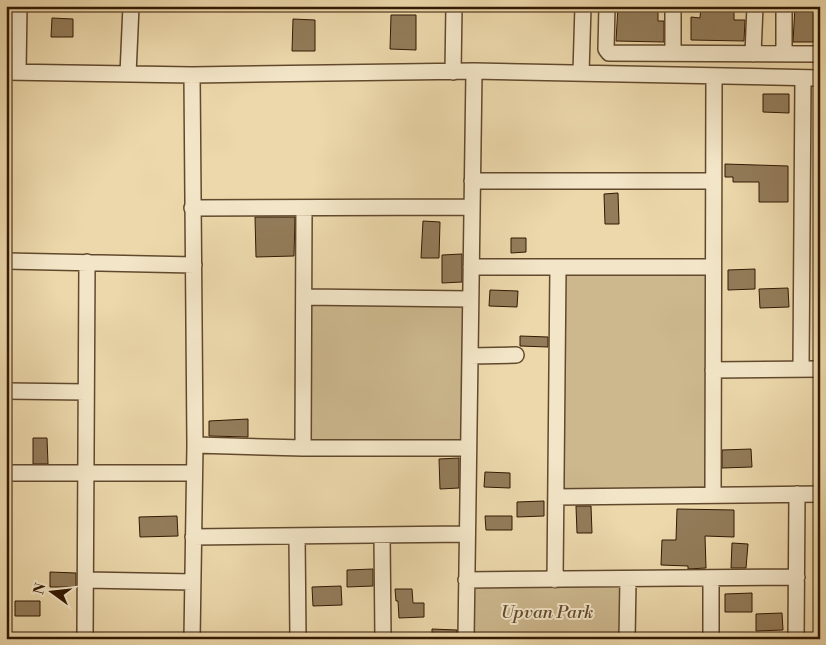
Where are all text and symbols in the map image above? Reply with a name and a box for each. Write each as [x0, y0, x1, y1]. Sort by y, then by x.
north arrow [28, 568, 78, 618]
text: N [30, 581, 51, 597]
park label: Upvan Park [501, 601, 593, 624]

